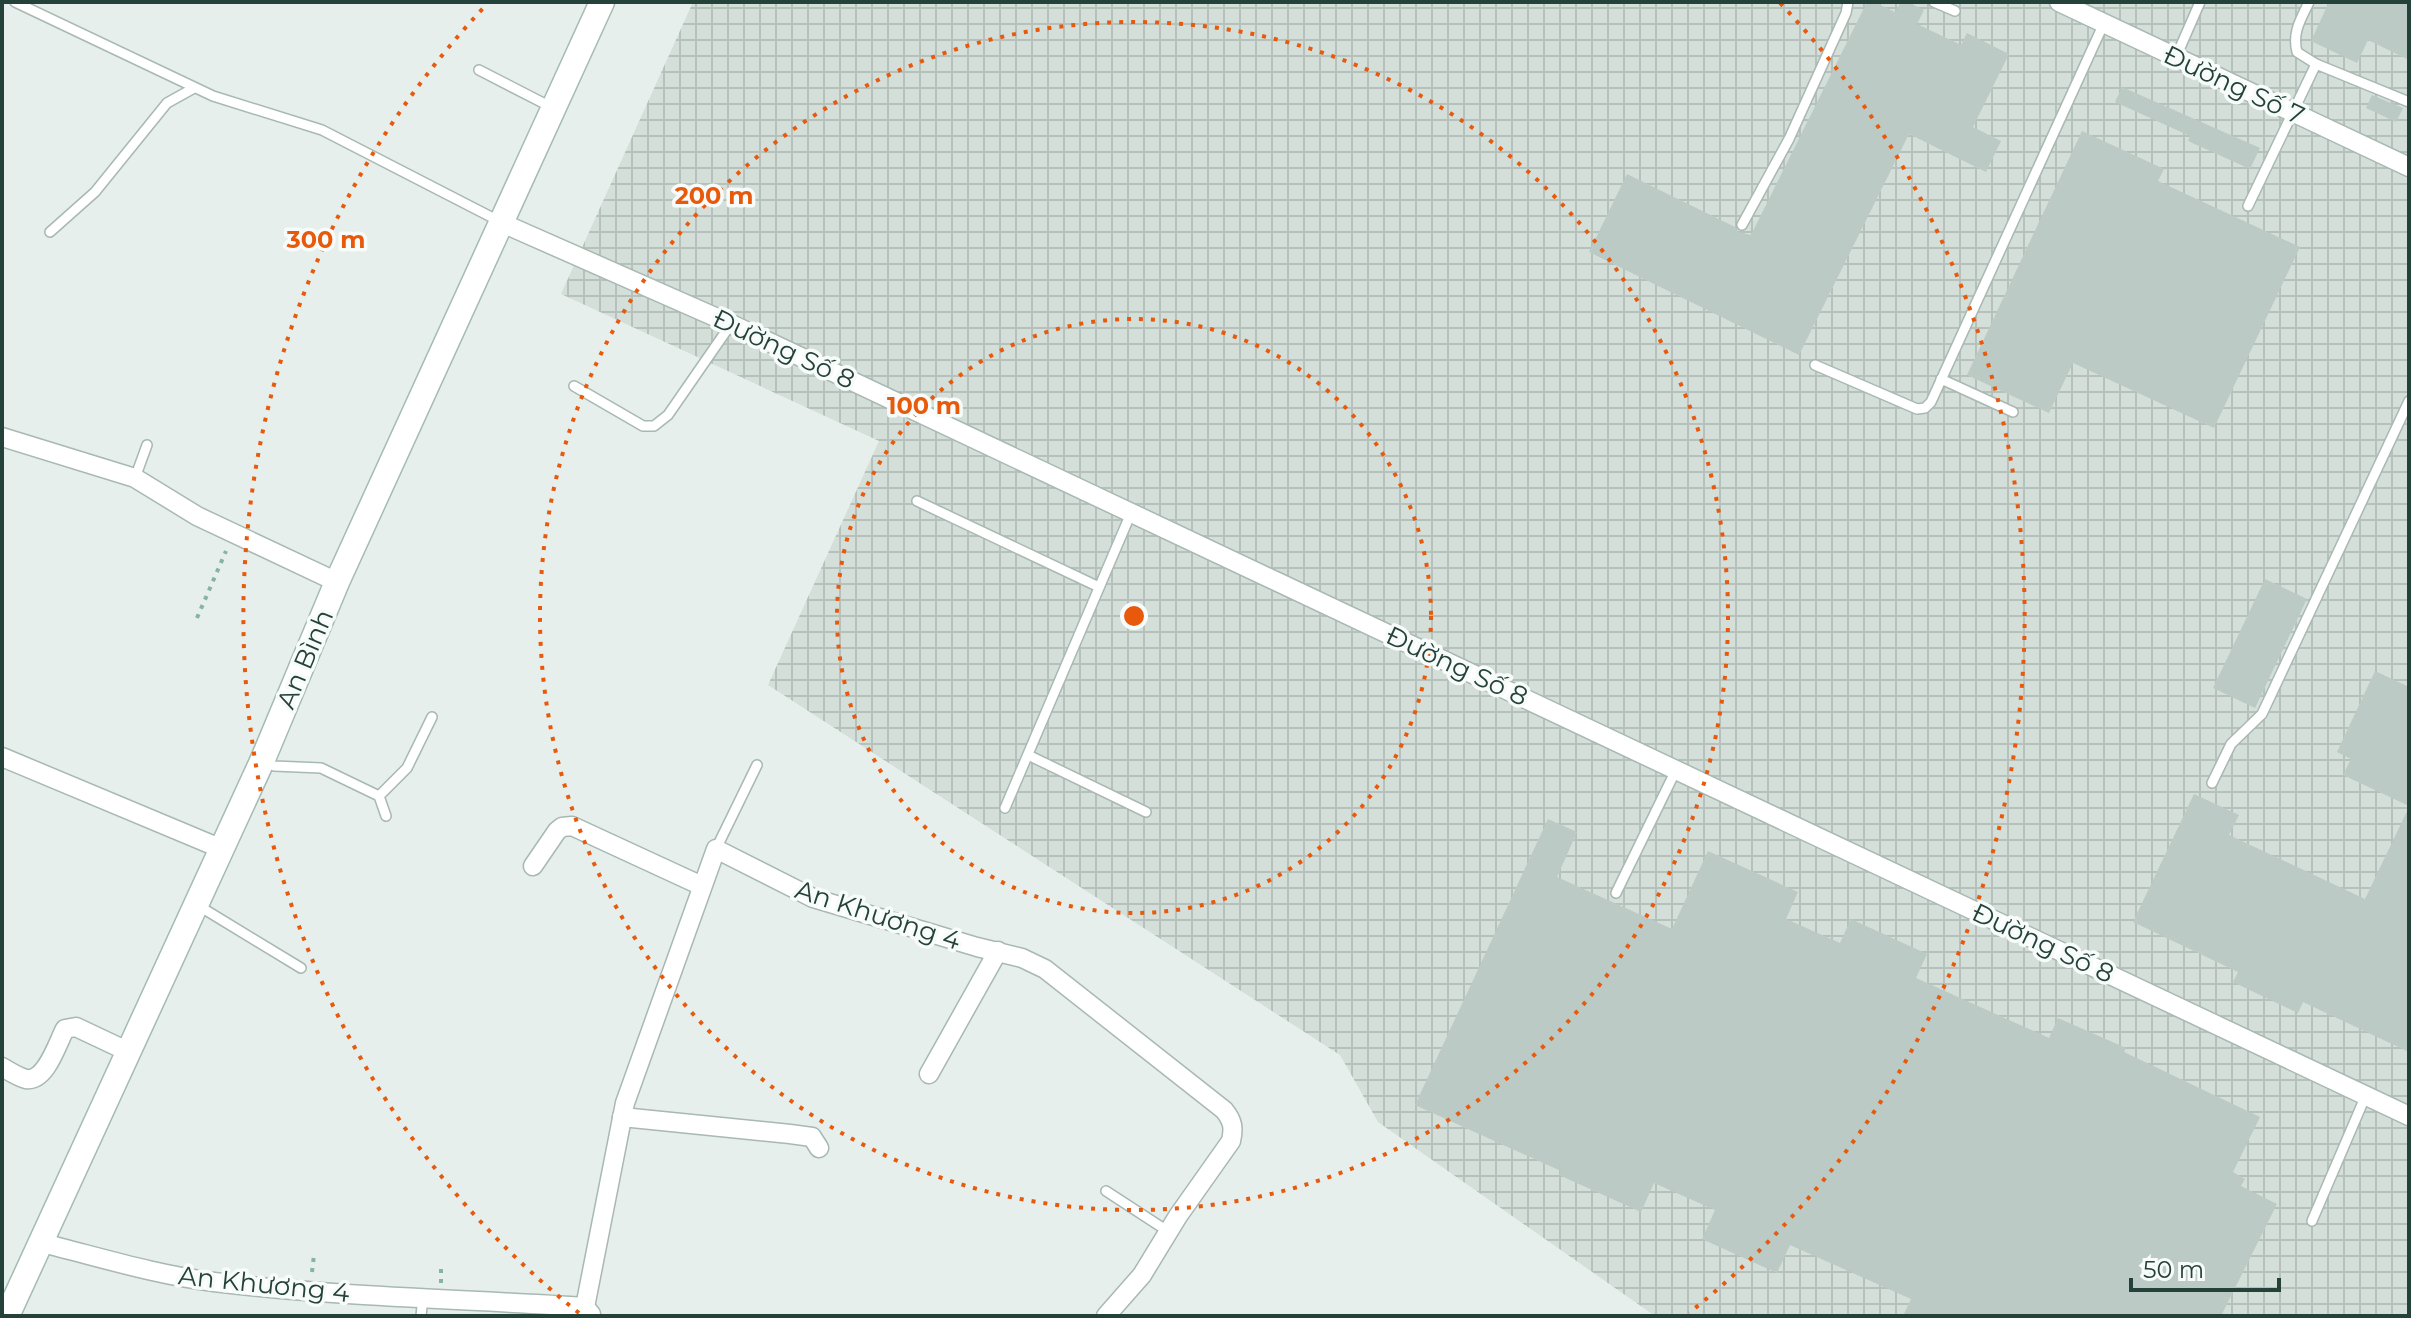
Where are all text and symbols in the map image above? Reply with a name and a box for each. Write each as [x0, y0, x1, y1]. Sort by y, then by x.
street label: Đường Số 7 [2159, 38, 2309, 132]
text: 200 m [675, 181, 753, 210]
text: 300 m [286, 225, 365, 254]
street label: Đường Số 8 [708, 302, 860, 396]
text: 100 m [887, 391, 961, 420]
centre of rings [1120, 602, 1148, 630]
street label: An Bình [270, 605, 340, 713]
street label: Đường Số 8 [1381, 619, 1533, 713]
street label: An Khương 4 [791, 873, 965, 957]
street label: Đường Số 8 [1967, 896, 2119, 990]
scale bar [2131, 1242, 2279, 1292]
text: 50 m [2143, 1255, 2204, 1284]
street label: An Khương 4 [177, 1259, 351, 1309]

